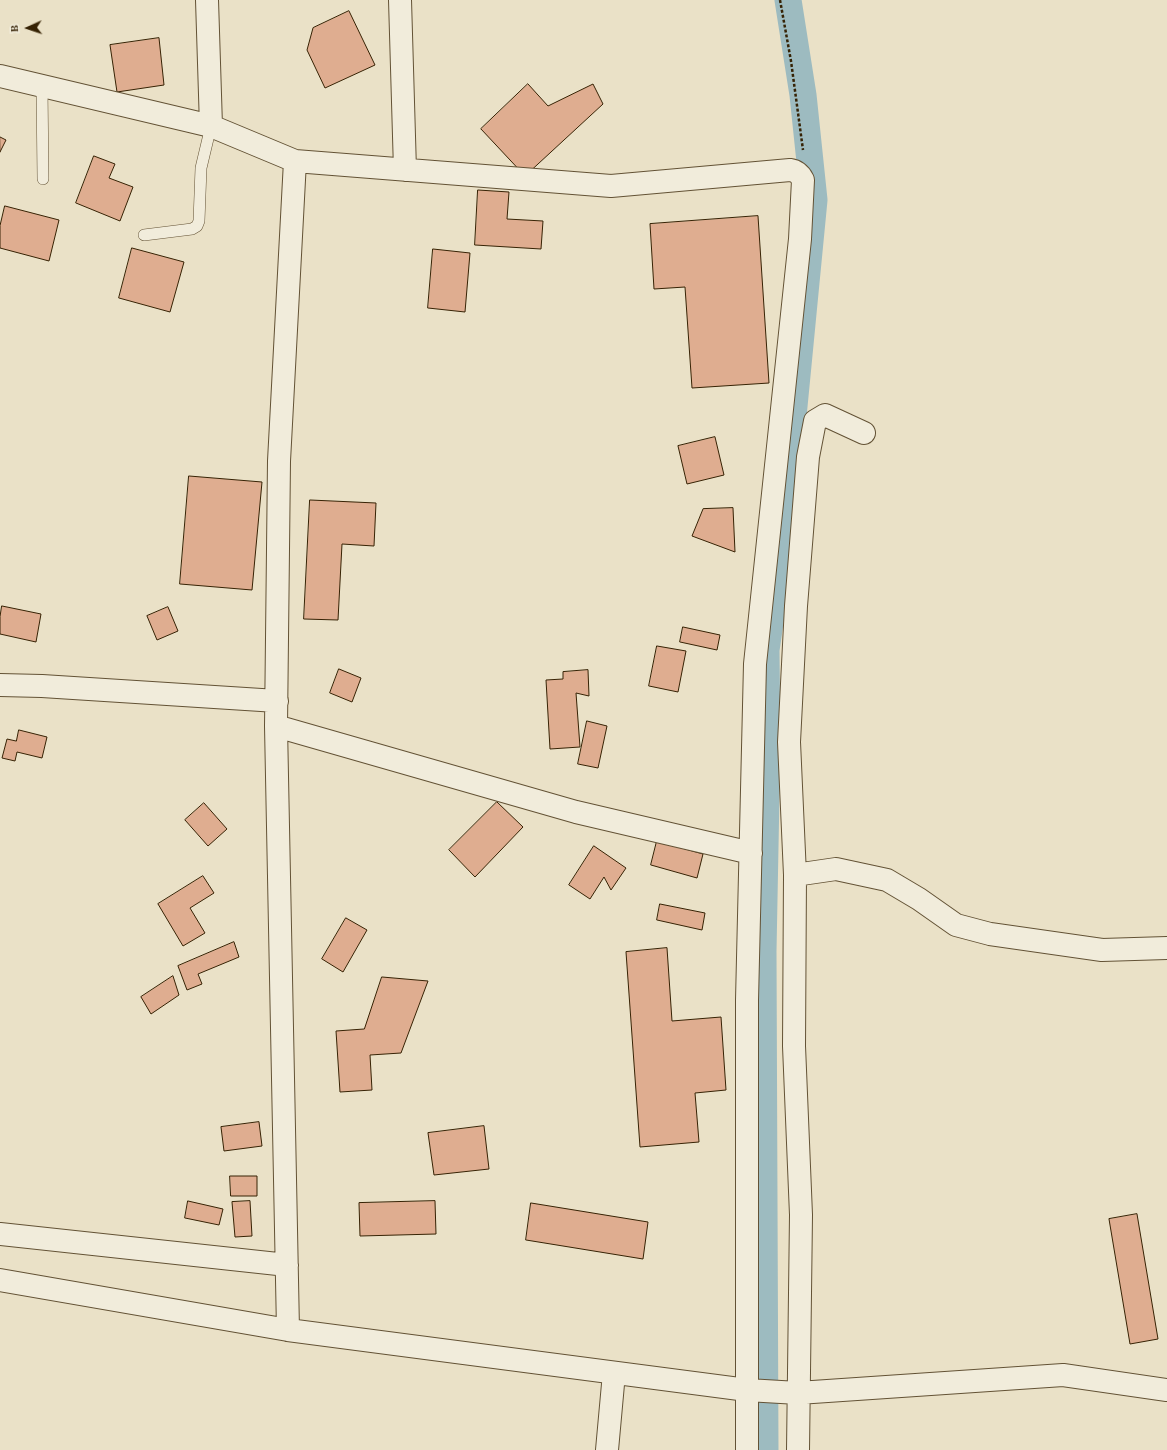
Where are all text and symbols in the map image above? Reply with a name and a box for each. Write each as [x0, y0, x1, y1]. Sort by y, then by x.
north arrow [8, 8, 48, 48]
text: B [10, 24, 21, 33]

